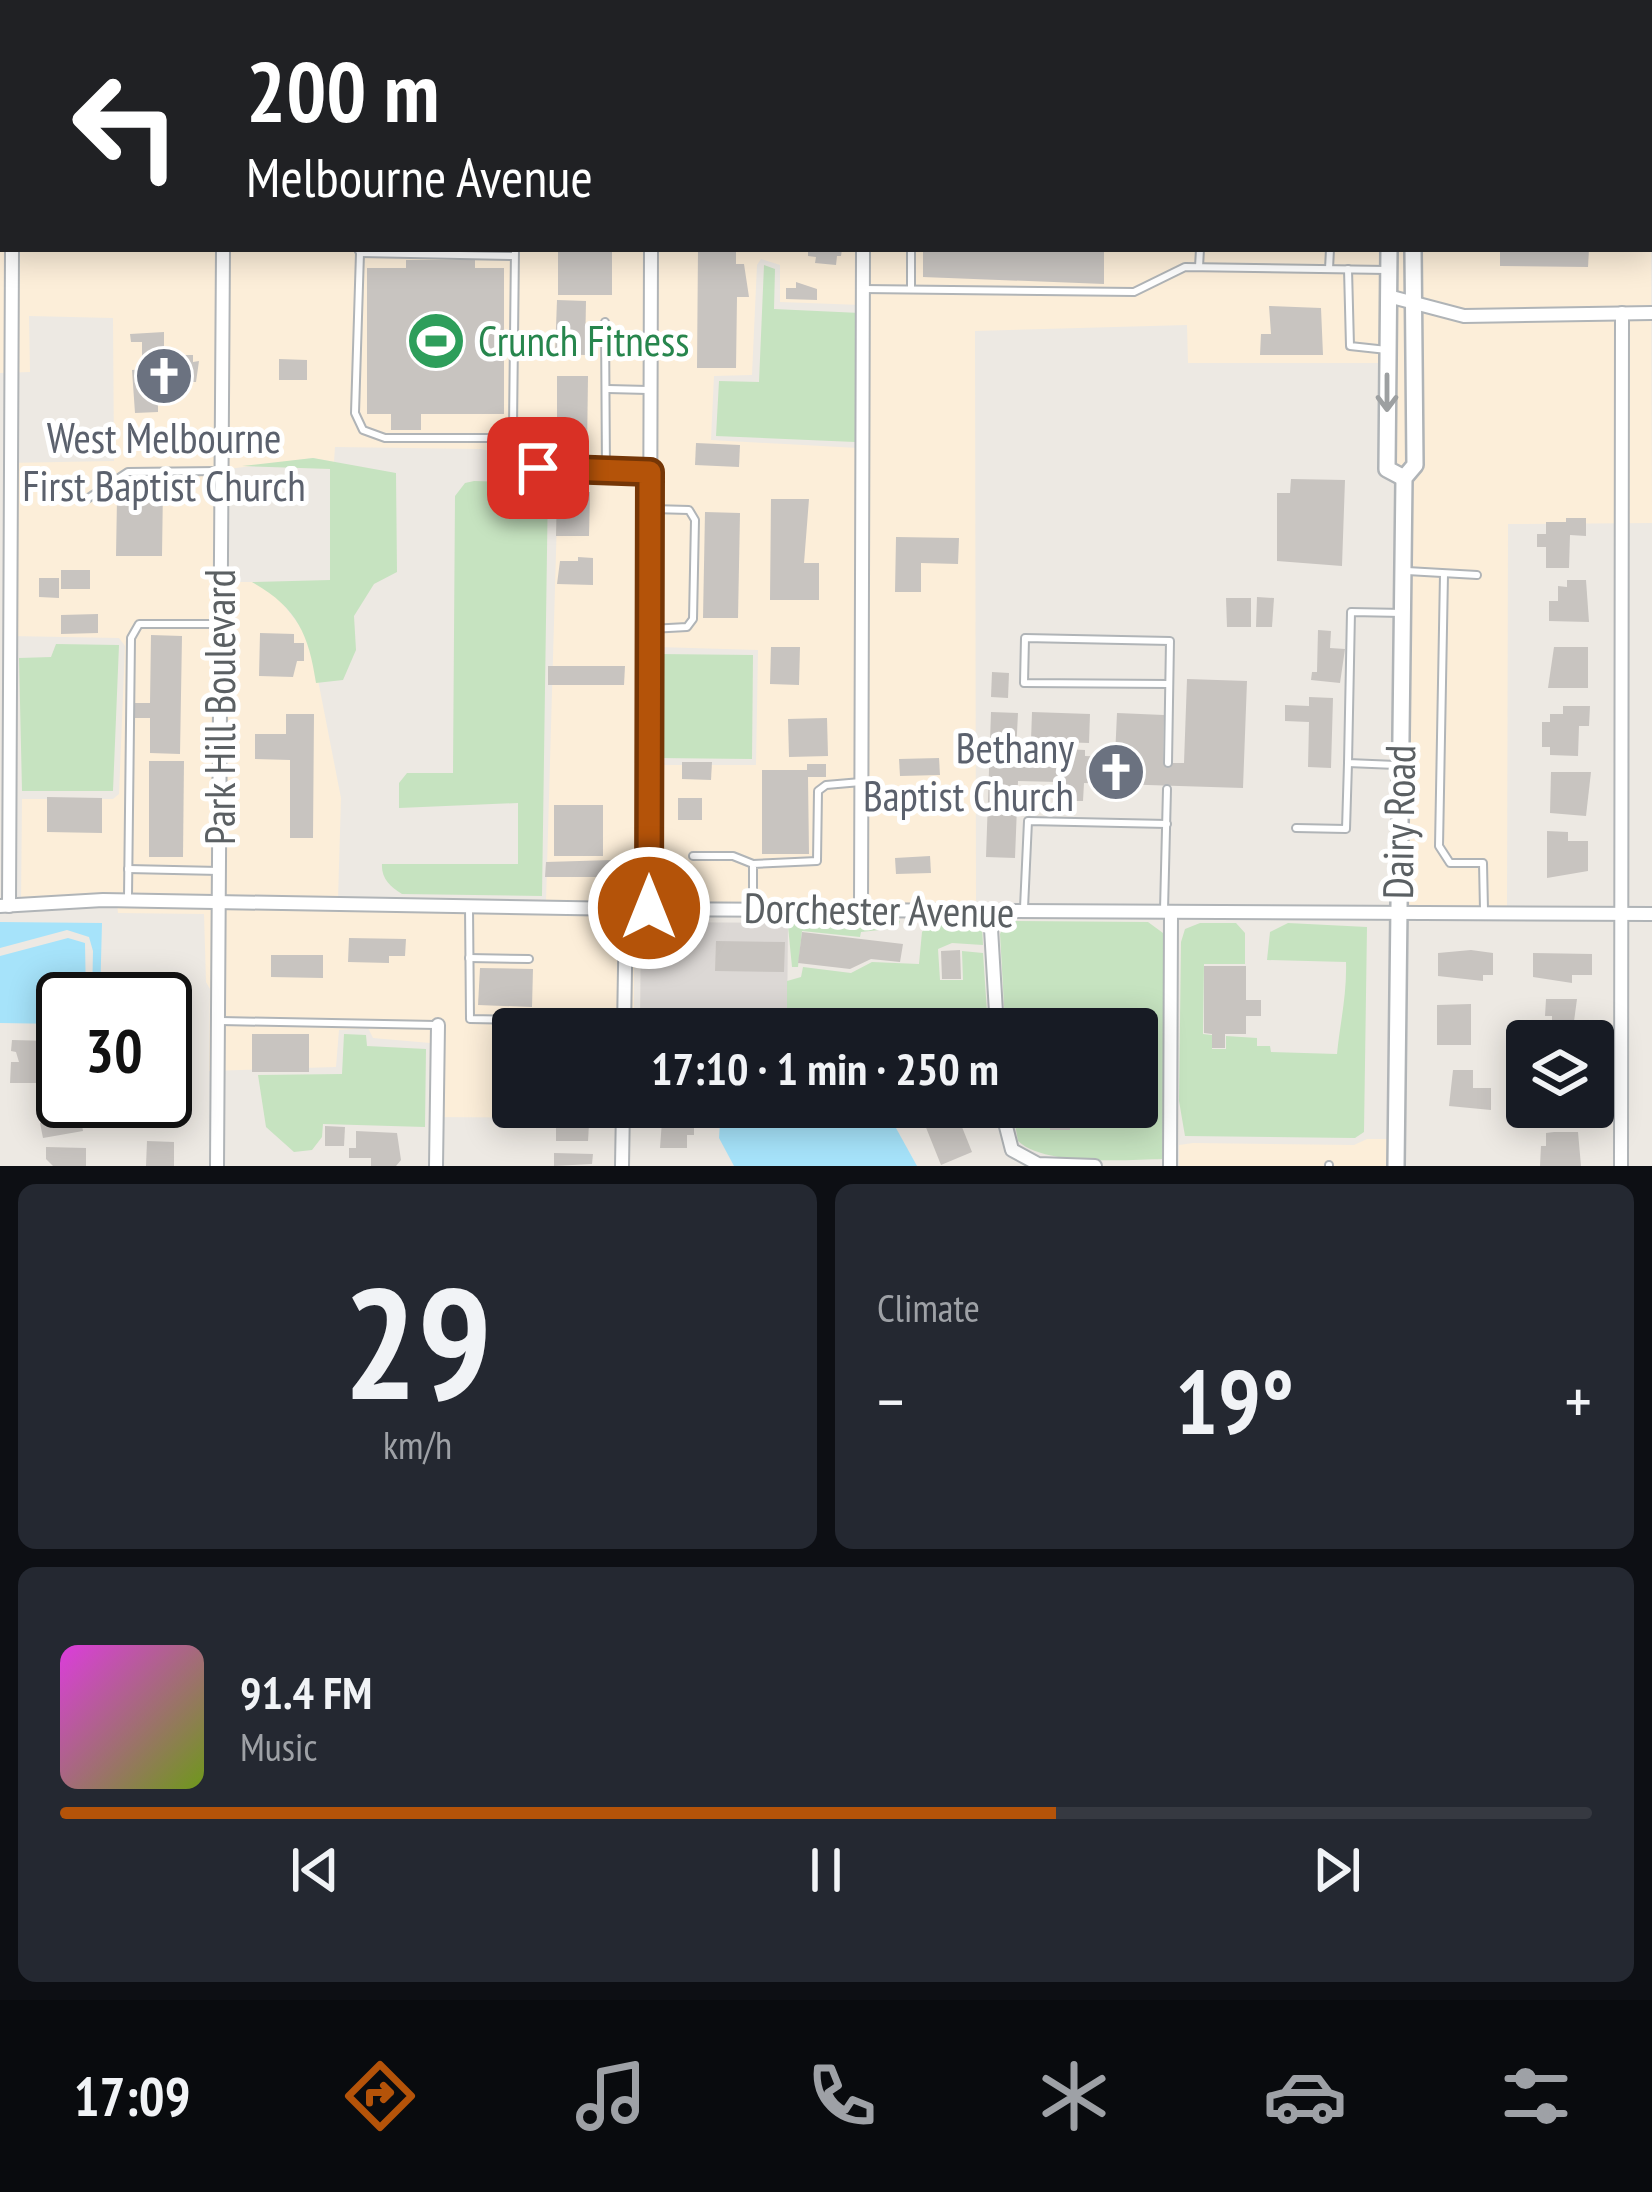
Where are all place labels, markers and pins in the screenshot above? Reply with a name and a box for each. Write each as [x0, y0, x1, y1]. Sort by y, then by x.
sports icon: Crunch Fitness [405, 310, 467, 372]
place label: Crunch Fitness [478, 313, 689, 368]
church icon: West Melbourne First Baptist Church [133, 345, 195, 407]
place label: West Melbourne First Baptist Church [22, 410, 306, 513]
pin [487, 417, 589, 519]
place label: Bethany Baptist Church [863, 720, 1074, 823]
church icon: Bethany Baptist Church [1085, 741, 1147, 803]

